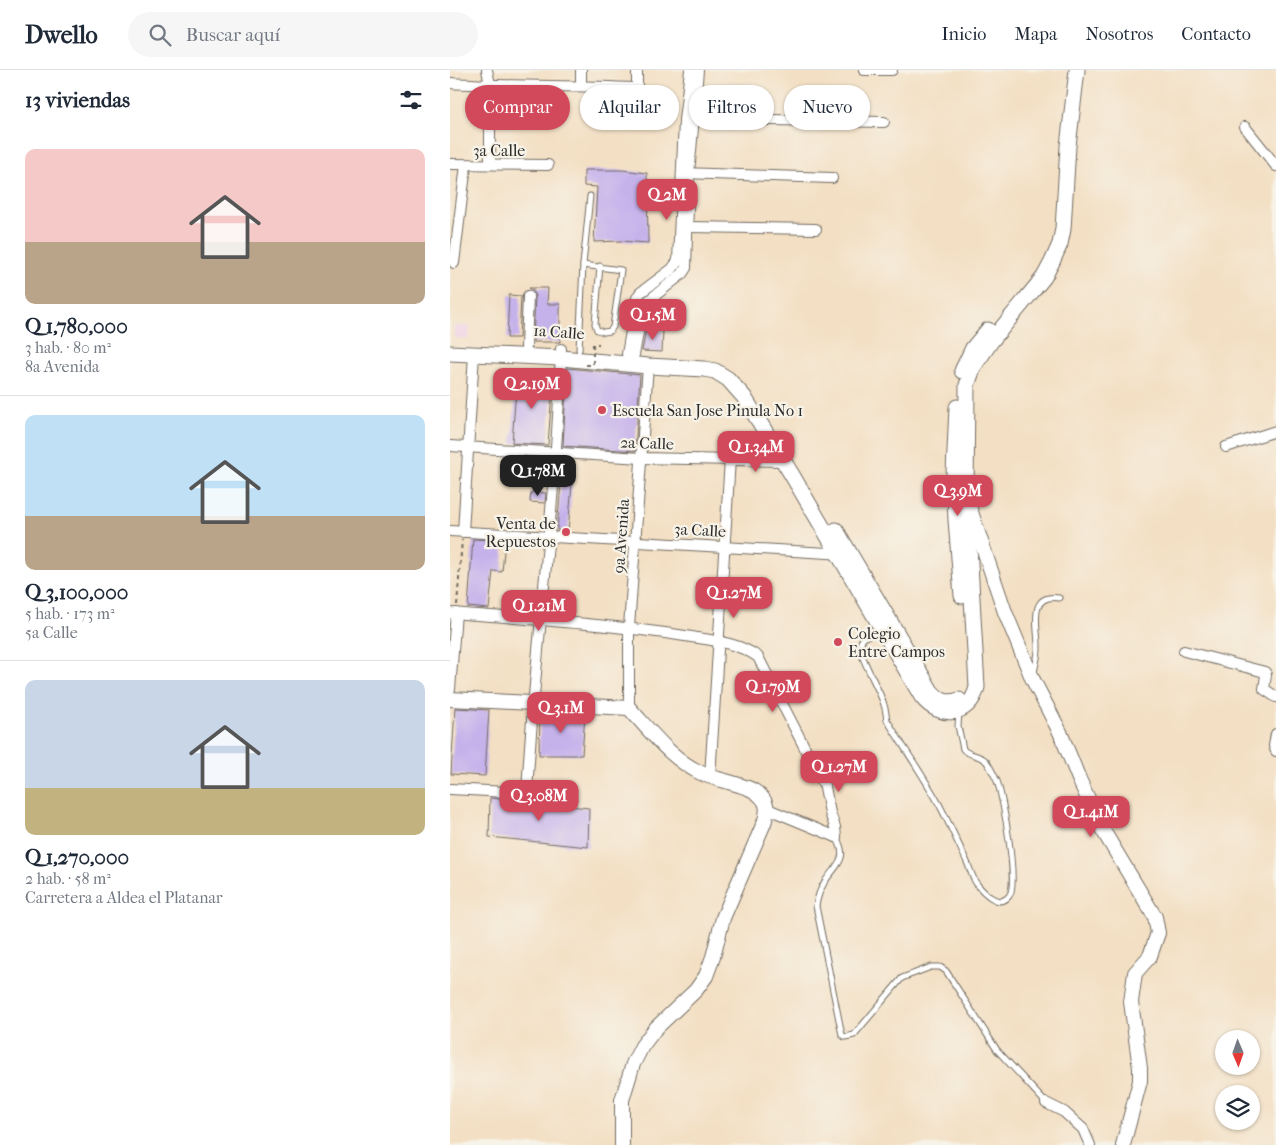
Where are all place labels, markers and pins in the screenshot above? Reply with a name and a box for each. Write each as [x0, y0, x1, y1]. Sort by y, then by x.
pin: Q 2M [637, 178, 697, 221]
pin: Q 1.5M [612, 298, 694, 341]
pin: Q 2.19M [486, 368, 578, 410]
place label: Escuela San Jose Pinula No 1 [612, 401, 803, 420]
marker: Escuela San Jose Pinula No 1 [596, 404, 608, 416]
pin: Q 1.34M [710, 430, 802, 473]
pin: Q 1.78M [492, 454, 584, 497]
pin: Q 3.9M [917, 474, 999, 517]
place label: Venta de Repuestos [486, 514, 556, 551]
marker: Venta de Repuestos [560, 526, 572, 538]
pin: Q 1.27M [688, 576, 780, 619]
pin: Q 1.21M [493, 590, 585, 632]
place label: Colegio Entre Campos [848, 624, 945, 661]
marker: Colegio Entre Campos [832, 636, 844, 648]
pin: Q 1.79M [727, 670, 819, 713]
pin: Q 3.1M [520, 692, 602, 734]
pin: Q 1.27M [793, 750, 885, 793]
pin: Q 3.08M [493, 780, 585, 822]
pin: Q 1.41M [1045, 796, 1137, 838]

